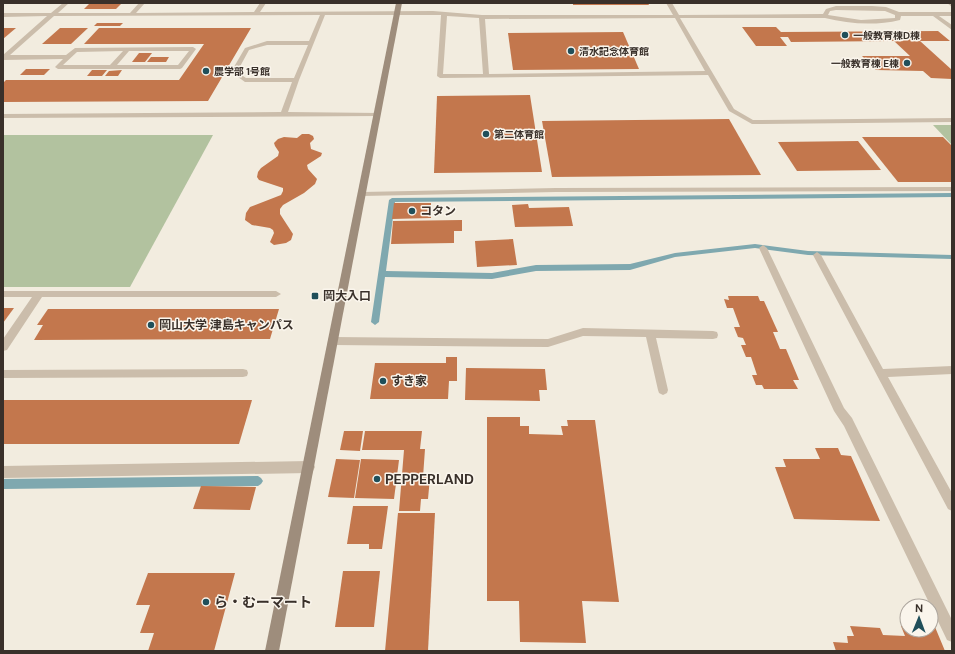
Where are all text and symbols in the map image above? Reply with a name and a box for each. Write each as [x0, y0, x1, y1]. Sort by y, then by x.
place label: 一般教育棟D棟 [853, 29, 920, 42]
marker: 一般教育棟D棟 [840, 30, 850, 40]
place label: 清水記念体育館 [579, 45, 649, 58]
marker: 清水記念体育館 [566, 46, 576, 56]
place label: 一般教育棟 E棟 [831, 57, 899, 70]
marker: 一般教育棟 E棟 [902, 58, 912, 68]
place label: 農学部 1号館 [214, 65, 270, 78]
marker: 農学部 1号館 [201, 66, 211, 76]
place label: 第二体育館 [494, 128, 544, 141]
marker: 第二体育館 [481, 129, 491, 139]
place label: コタン [420, 203, 456, 219]
marker: コタン [407, 206, 417, 216]
place label: 岡大入口 [323, 288, 371, 304]
marker: 岡大入口 [310, 291, 320, 301]
place label: 岡山大学 津島キャンパス [159, 317, 294, 333]
marker: 岡山大学 津島キャンパス [146, 320, 156, 330]
place label: すき家 [391, 373, 427, 389]
marker: すき家 [378, 376, 388, 386]
place label: PEPPERLAND [385, 470, 474, 488]
marker: PEPPERLAND [372, 474, 382, 484]
place label: ら・むーマート [214, 593, 312, 611]
marker: ら・むーマート [201, 597, 211, 607]
north arrow [899, 598, 939, 638]
text: N [915, 601, 923, 615]

